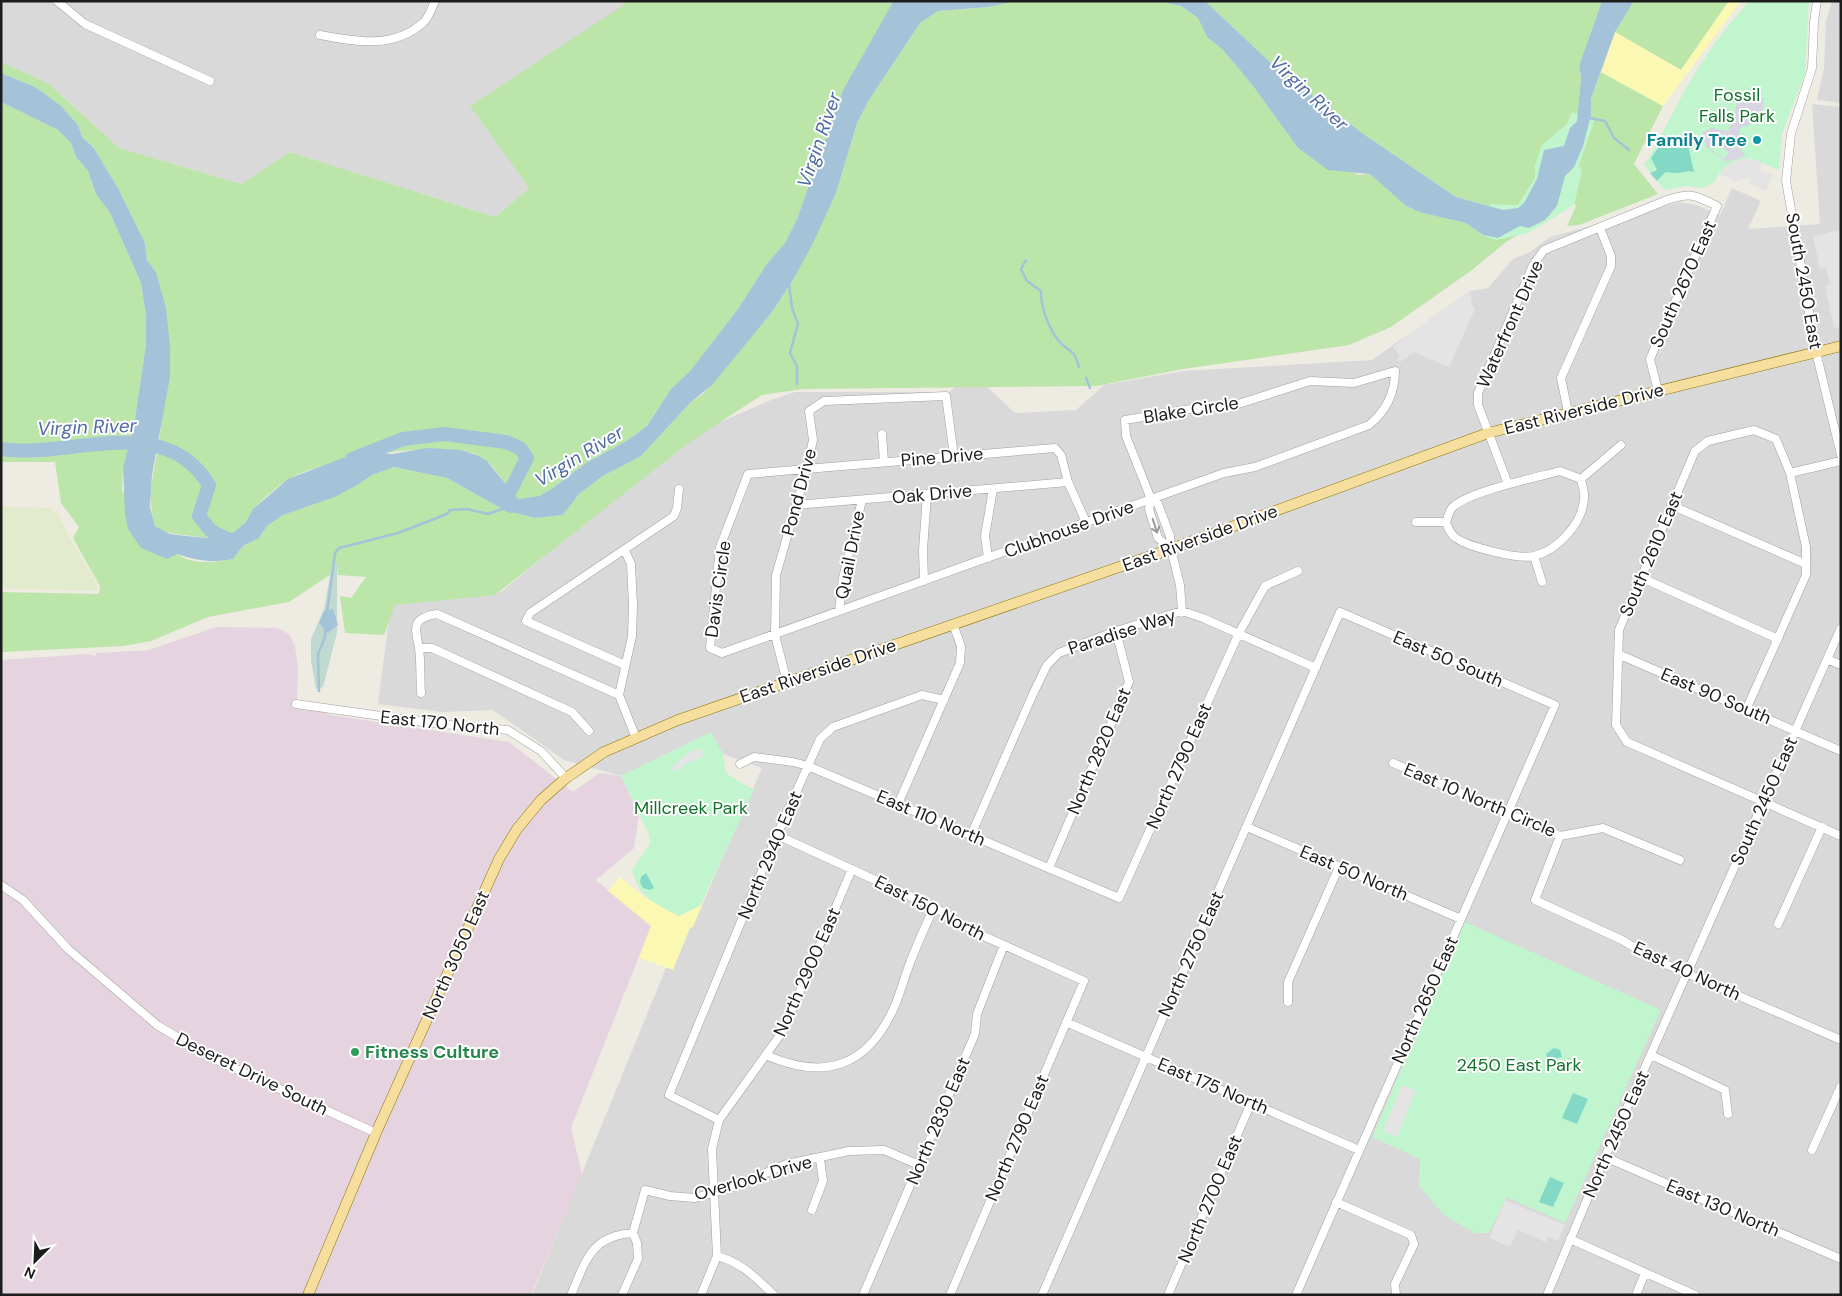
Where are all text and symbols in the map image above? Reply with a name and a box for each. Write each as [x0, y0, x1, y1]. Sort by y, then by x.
water label: Virgin River [1264, 50, 1355, 137]
park label: Fossil Falls Park [1699, 83, 1775, 128]
water label: Virgin River [791, 88, 847, 191]
place label: Family Tree [1647, 128, 1747, 152]
marker: Family Tree [1751, 134, 1763, 146]
street label: South 2450 East [1780, 211, 1828, 351]
street label: South 2670 East [1644, 217, 1722, 351]
street label: Waterfront Drive [1471, 256, 1549, 392]
street label: East Riverside Drive [1502, 378, 1666, 440]
street label: Blake Circle [1142, 391, 1240, 429]
water label: Virgin River [37, 413, 138, 441]
water label: Virgin River [530, 419, 629, 492]
street label: Pine Drive [900, 441, 984, 473]
street label: Pond Drive [776, 446, 822, 538]
street label: Oak Drive [891, 479, 973, 509]
street label: South 2610 East [1614, 488, 1688, 620]
street label: Clubhouse Drive [1001, 494, 1137, 564]
street label: East Riverside Drive [1119, 499, 1281, 577]
street label: Quail Drive [830, 509, 870, 601]
one-way arrow [1150, 518, 1160, 534]
street label: Davis Circle [699, 539, 737, 639]
street label: Paradise Way [1065, 603, 1179, 661]
street label: East 50 South [1389, 625, 1507, 693]
street label: East Riverside Drive [737, 633, 899, 709]
street label: East 90 South [1657, 662, 1775, 730]
street label: North 2820 East [1061, 684, 1137, 818]
street label: North 2790 East [1141, 699, 1217, 833]
street label: East 170 North [379, 705, 501, 741]
street label: South 2450 East [1725, 733, 1803, 869]
street label: East 10 North Circle [1400, 757, 1560, 843]
street label: East 110 North [873, 784, 989, 852]
street label: North 2940 East [732, 787, 808, 923]
park label: Millcreek Park [634, 796, 748, 820]
street label: East 50 North [1296, 839, 1412, 907]
street label: East 150 North [871, 870, 989, 946]
street label: North 3050 East [417, 887, 495, 1023]
street label: North 2750 East [1153, 888, 1229, 1020]
street label: North 2900 East [768, 904, 846, 1040]
street label: North 2650 East [1386, 933, 1464, 1067]
street label: East 40 North [1630, 936, 1744, 1006]
street label: Deseret Drive South [172, 1027, 332, 1121]
place label: Fitness Culture [365, 1040, 499, 1064]
marker: Fitness Culture [349, 1046, 361, 1058]
street label: East 175 North [1154, 1052, 1272, 1120]
park label: 2450 East Park [1456, 1053, 1582, 1077]
street label: North 2830 East [900, 1054, 976, 1188]
street label: North 2450 East [1577, 1067, 1655, 1201]
street label: North 2790 East [980, 1071, 1054, 1205]
street label: North 2700 East [1172, 1132, 1248, 1266]
street label: Overlook Drive [691, 1150, 815, 1206]
street label: East 130 North [1663, 1173, 1783, 1243]
north arrow [10, 1236, 60, 1286]
text: N [21, 1263, 38, 1283]

